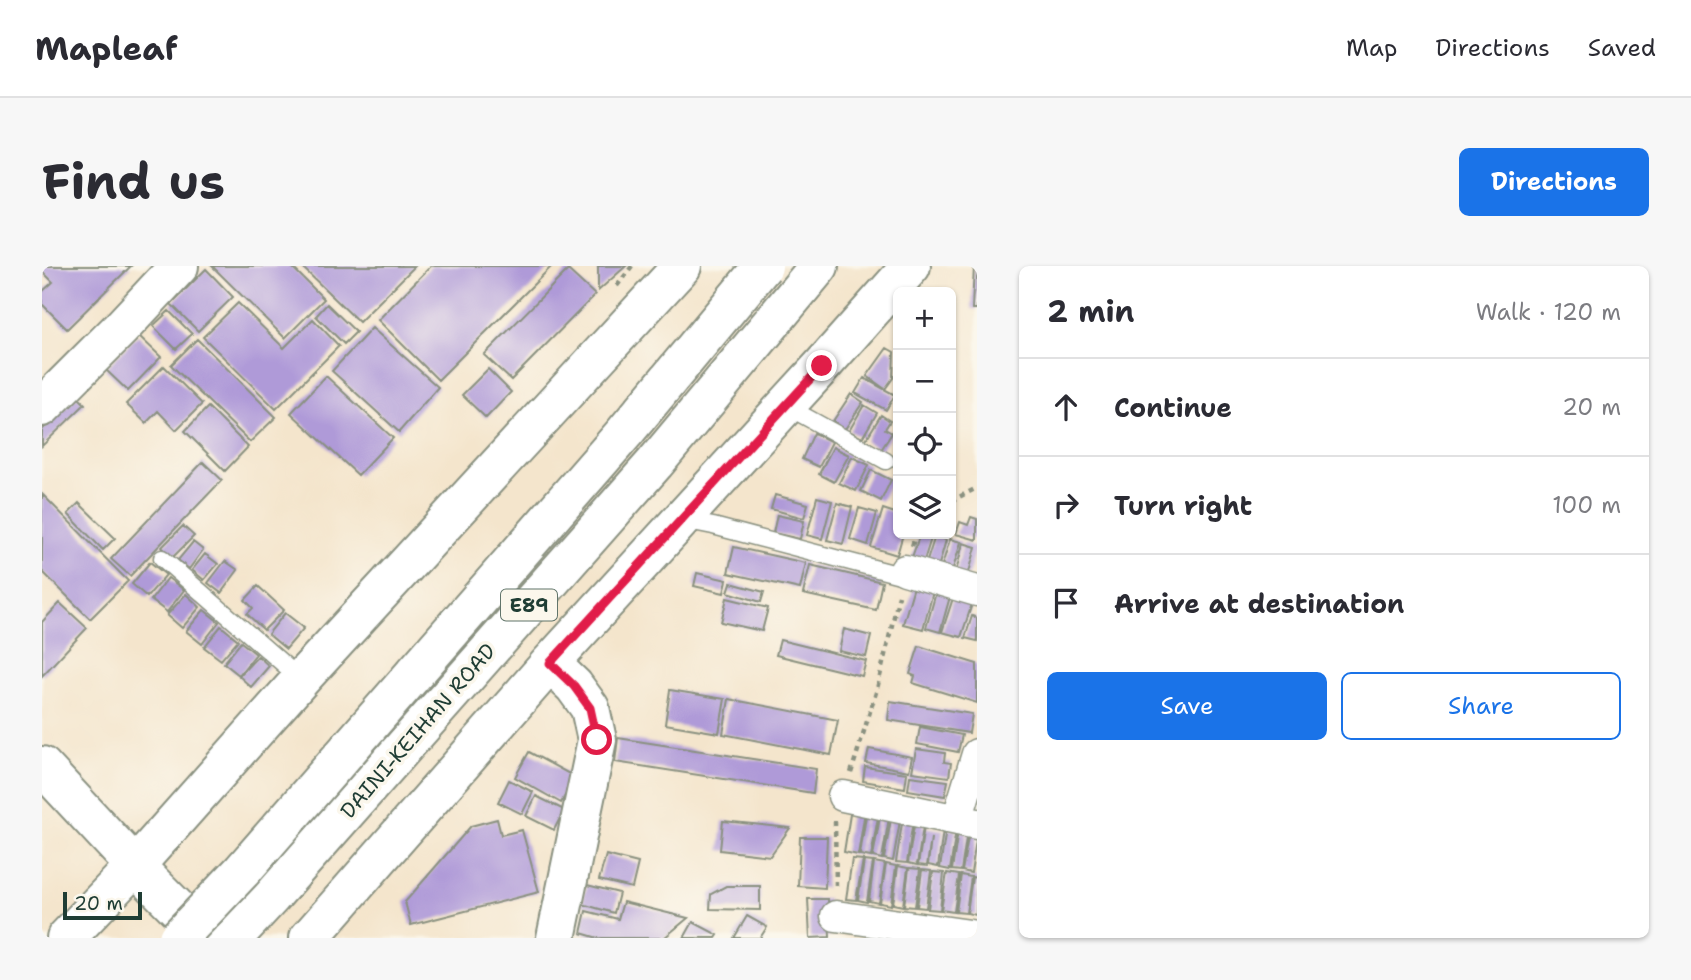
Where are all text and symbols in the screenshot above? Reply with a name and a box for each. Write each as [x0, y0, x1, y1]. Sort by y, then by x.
text: Mapleaf [35, 26, 178, 71]
text: Map [1346, 32, 1397, 64]
text: Directions [1435, 32, 1550, 64]
text: Saved [1588, 32, 1656, 64]
button: Directions [1459, 148, 1649, 216]
text: Find us [42, 149, 225, 215]
map controls [893, 287, 956, 539]
button: + [893, 287, 956, 350]
text: 2 min [1047, 291, 1134, 332]
text: Walk · 120 m [1476, 297, 1621, 327]
route end [806, 350, 837, 381]
button: − [893, 350, 956, 413]
icon: ahead [1047, 388, 1085, 426]
text: Continue [1114, 390, 1232, 425]
text: 20 m [1562, 392, 1621, 422]
button: locate [893, 413, 956, 476]
button: layers [893, 476, 956, 539]
icon: right [1047, 486, 1085, 524]
text: Turn right [1114, 488, 1252, 523]
text: 100 m [1552, 490, 1621, 520]
icon: arrive [1047, 584, 1085, 622]
text: Arrive at destination [1114, 586, 1404, 621]
road number: E89 [501, 590, 557, 620]
street label: DAINI-KEIHAN ROAD [334, 638, 502, 824]
button: Save [1047, 672, 1327, 740]
button: Share [1341, 672, 1621, 740]
route start [581, 724, 612, 755]
scale bar [63, 889, 142, 921]
text: 20 m [74, 891, 123, 916]

